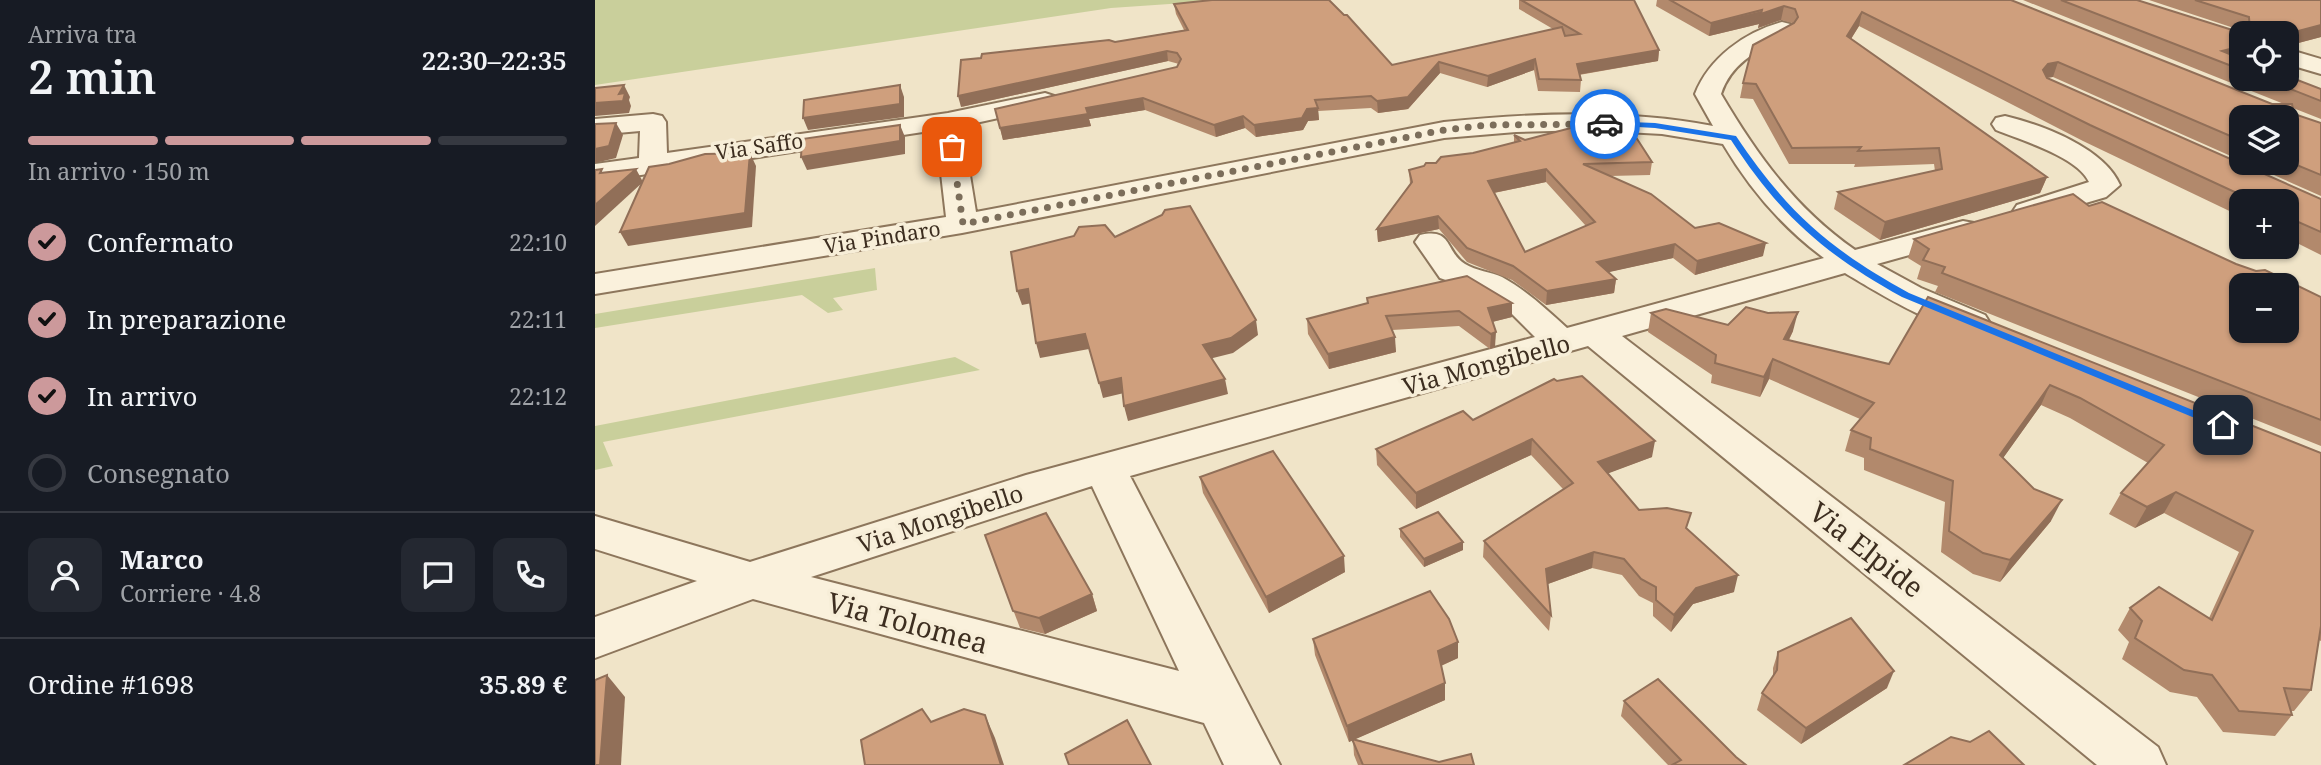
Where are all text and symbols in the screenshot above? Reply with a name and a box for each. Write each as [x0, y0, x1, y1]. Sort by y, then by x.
text: Arriva tra [28, 18, 137, 50]
map controls [2229, 21, 2299, 343]
button: locate [2229, 21, 2299, 91]
text: 22:30–22:35 [421, 42, 567, 78]
text: 2 min [28, 45, 156, 107]
courier [1570, 89, 1640, 159]
icon: car [1586, 105, 1624, 143]
button: layers [2229, 105, 2299, 175]
pin [922, 117, 982, 177]
street label: Via Saffo [713, 126, 805, 166]
icon: bag [933, 128, 971, 166]
text: In arrivo · 150 m [28, 155, 210, 187]
button: + [2229, 189, 2299, 259]
street label: Via Pindaro [822, 214, 942, 260]
icon: check [28, 223, 66, 261]
text: Confermato [87, 224, 234, 260]
text: 22:10 [509, 226, 567, 258]
button: − [2229, 273, 2299, 343]
icon: check [28, 300, 66, 338]
text: In preparazione [87, 301, 286, 337]
text: 22:11 [509, 303, 567, 335]
street label: Via Mongibello [1398, 326, 1574, 402]
icon: check [28, 377, 66, 415]
text: In arrivo [87, 378, 198, 414]
text: 22:12 [509, 380, 567, 412]
pin [2193, 395, 2253, 455]
icon: home [2204, 406, 2242, 444]
text: Consegnato [87, 455, 230, 491]
street label: Via Mongibello [853, 476, 1027, 560]
street label: Via Elpide [1802, 492, 1932, 606]
button: person [28, 538, 102, 612]
button: chat [401, 538, 475, 612]
button: phone [493, 538, 567, 612]
text: Marco [120, 541, 204, 577]
text: Corriere · 4.8 [120, 577, 261, 609]
street label: Via Tolomea [823, 582, 993, 662]
text: Ordine #1698 [28, 666, 194, 702]
text: 35.89 € [479, 666, 567, 702]

